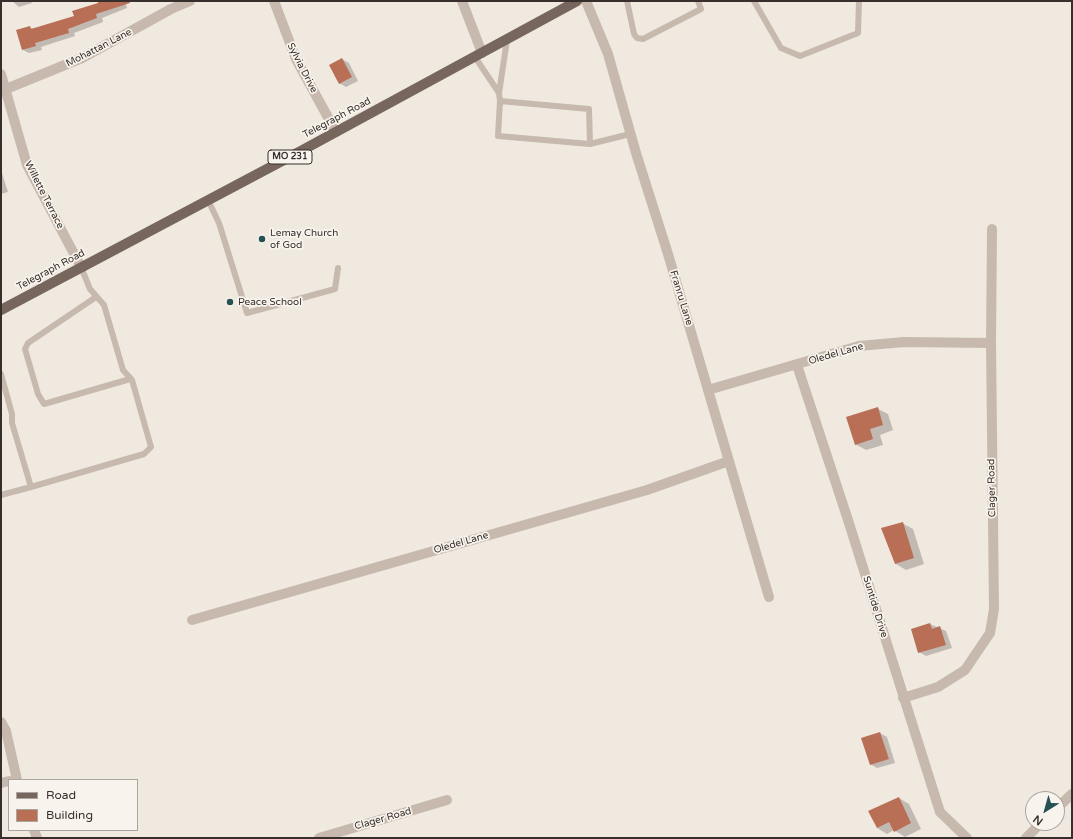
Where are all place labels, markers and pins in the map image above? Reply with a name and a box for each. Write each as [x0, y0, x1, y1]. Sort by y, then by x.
place label: Lemay Church of God [270, 227, 338, 250]
marker: Lemay Church of God [257, 234, 267, 244]
place label: Peace School [238, 296, 302, 308]
marker: Peace School [225, 297, 235, 307]

